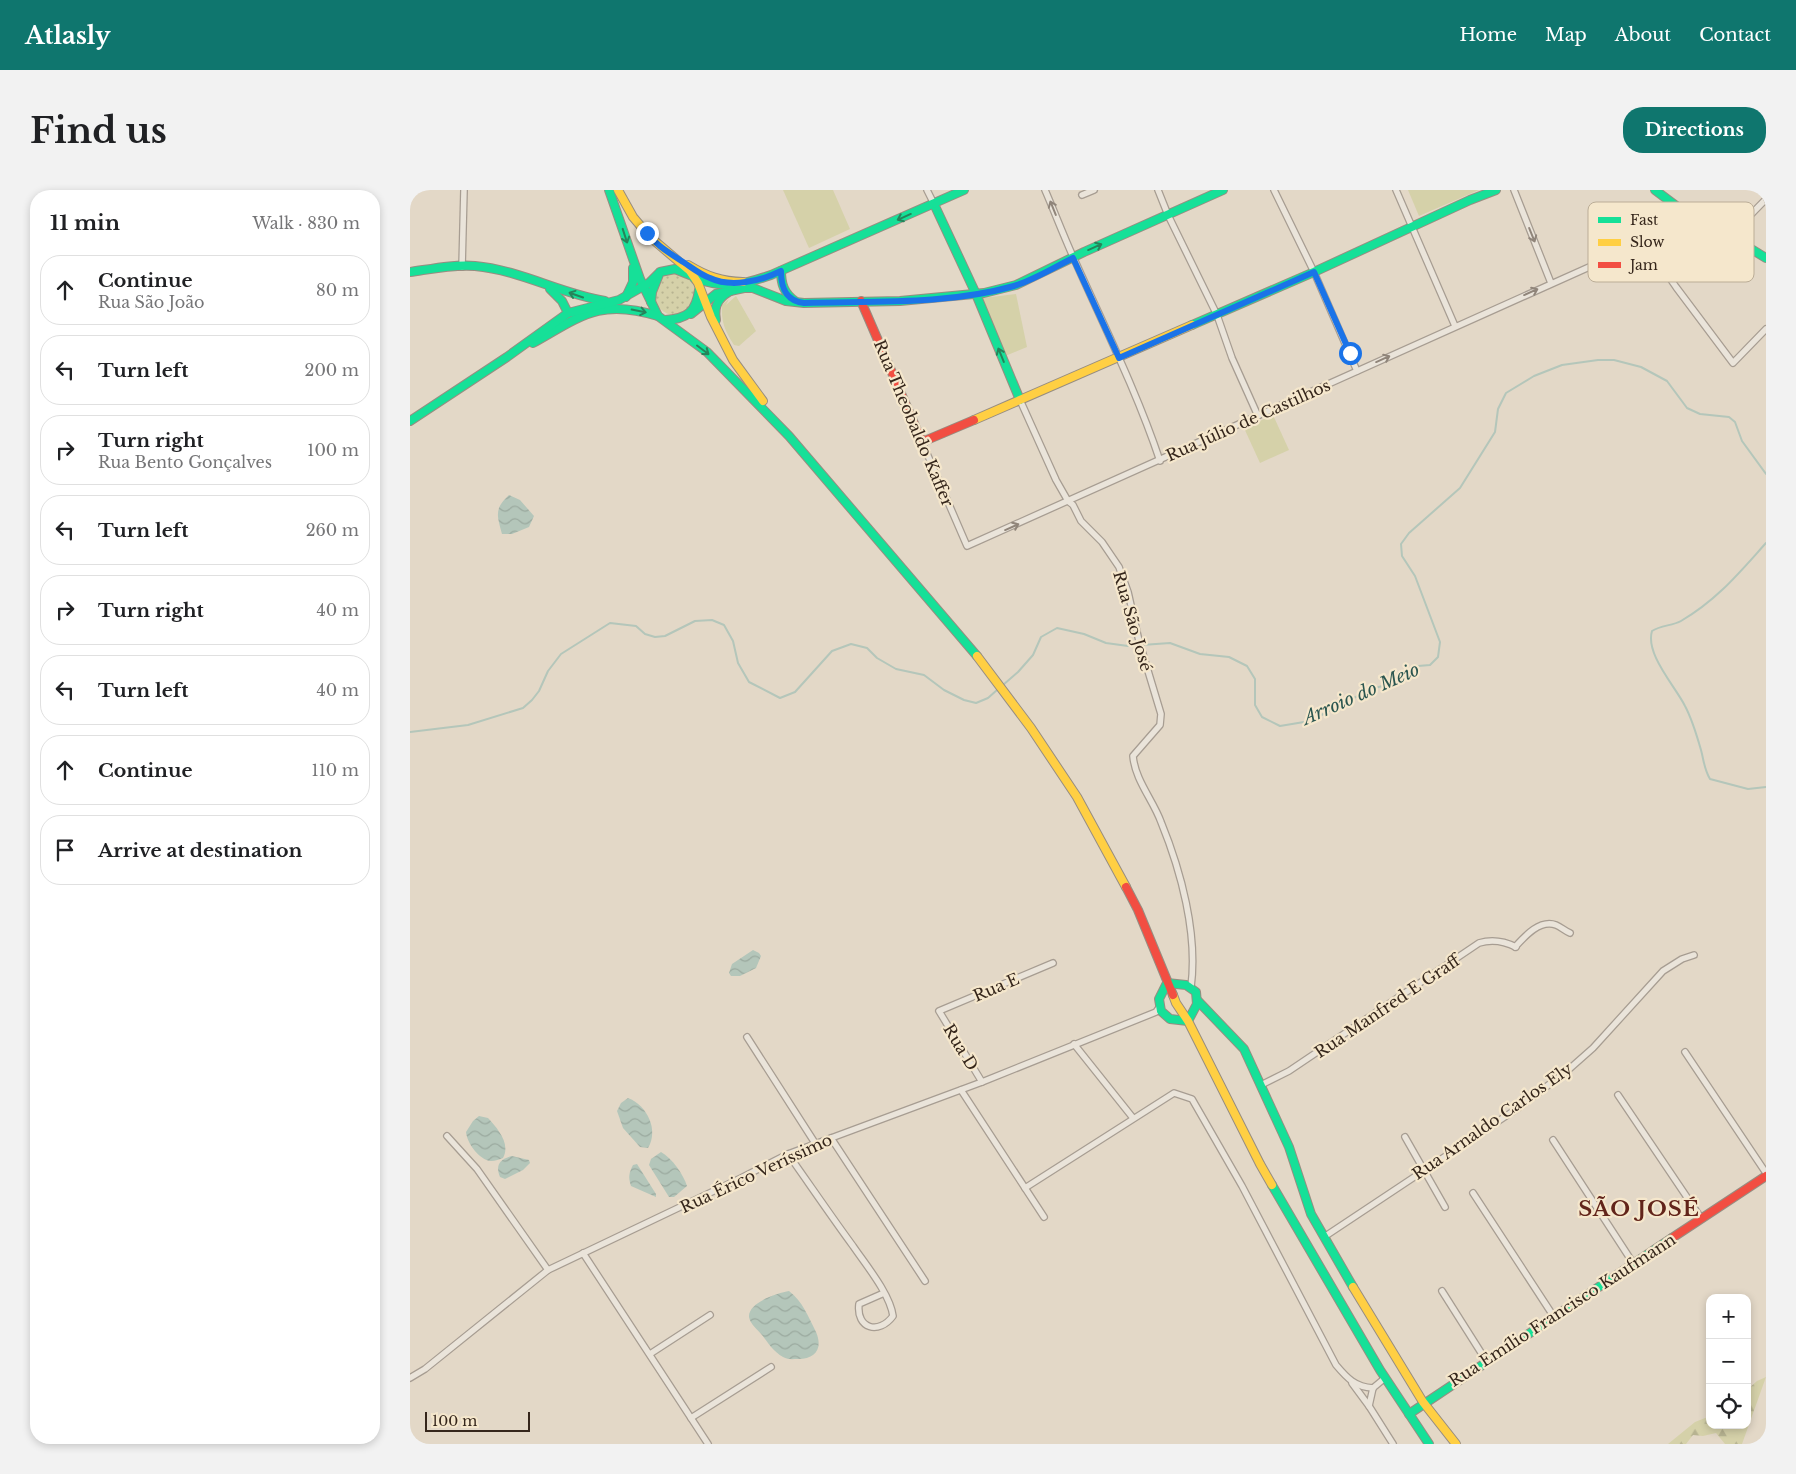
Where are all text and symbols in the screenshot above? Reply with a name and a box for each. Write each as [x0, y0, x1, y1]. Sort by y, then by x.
text: Atlasly [25, 21, 111, 50]
text: Home [1459, 24, 1517, 46]
text: Map [1545, 24, 1587, 46]
text: About [1615, 24, 1671, 46]
text: Contact [1699, 24, 1771, 46]
button: Directions [1623, 107, 1766, 153]
text: Find us [30, 109, 167, 152]
one-way arrow [1047, 200, 1056, 215]
legend [1588, 202, 1754, 282]
text: 11 min [50, 210, 120, 236]
text: Fast [1630, 211, 1659, 229]
text: Walk · 830 m [252, 213, 360, 233]
one-way arrow [896, 213, 911, 222]
route end [636, 222, 659, 245]
one-way arrow [1528, 227, 1538, 242]
one-way arrow [620, 228, 630, 244]
text: Slow [1630, 233, 1664, 251]
one-way arrow [1087, 242, 1102, 252]
text: Jam [1628, 256, 1658, 274]
text: Continue [98, 269, 193, 292]
icon: ahead [51, 276, 79, 304]
text: 80 m [316, 280, 359, 300]
one-way arrow [1523, 287, 1538, 297]
one-way arrow [569, 290, 585, 300]
text: Rua São João [98, 292, 205, 312]
one-way arrow [630, 307, 646, 316]
street label: Rua Theobaldo Kaffer [870, 336, 958, 510]
route start [1339, 342, 1362, 365]
one-way arrow [696, 344, 709, 355]
one-way arrow [996, 348, 1006, 363]
one-way arrow [1375, 353, 1390, 363]
icon: left [51, 356, 79, 384]
text: Turn left [98, 359, 189, 382]
text: 200 m [305, 360, 359, 380]
street label: Rua Júlio de Castilhos [1163, 375, 1333, 465]
text: Turn right [98, 429, 204, 452]
icon: right [51, 436, 79, 464]
text: 100 m [307, 440, 359, 460]
text: Rua Bento Gonçalves [98, 452, 272, 472]
icon: left [51, 516, 79, 544]
text: Turn left [98, 519, 189, 542]
text: 260 m [306, 520, 359, 540]
one-way arrow [1004, 521, 1019, 531]
street label: Rua São José [1109, 568, 1157, 674]
icon: right [51, 596, 79, 624]
text: Turn right [98, 599, 204, 622]
text: 40 m [316, 600, 359, 620]
water label: Arroio do Meio [1297, 658, 1423, 730]
icon: left [51, 676, 79, 704]
text: Turn left [98, 679, 189, 702]
text: 40 m [316, 680, 359, 700]
icon: ahead [51, 756, 79, 784]
text: Continue [98, 759, 193, 782]
text: 110 m [312, 760, 359, 780]
icon: arrive [51, 836, 79, 864]
text: Arrive at destination [98, 839, 302, 862]
street label: Rua Manfred E Graff [1311, 949, 1465, 1062]
street label: Rua E [970, 968, 1022, 1006]
street label: Rua D [939, 1020, 983, 1074]
street label: Rua Arnaldo Carlos Ely [1408, 1058, 1576, 1184]
street label: Rua Érico Veríssimo [677, 1129, 835, 1217]
district label: SÃO JOSÉ [1578, 1196, 1700, 1222]
street label: Rua Emílio Francisco Kaufmann [1445, 1229, 1679, 1391]
map controls [1706, 1294, 1751, 1429]
button: + [1706, 1294, 1751, 1339]
button: − [1706, 1339, 1751, 1384]
button: locate [1706, 1384, 1751, 1429]
scale bar [425, 1409, 530, 1432]
text: 100 m [432, 1412, 477, 1430]

